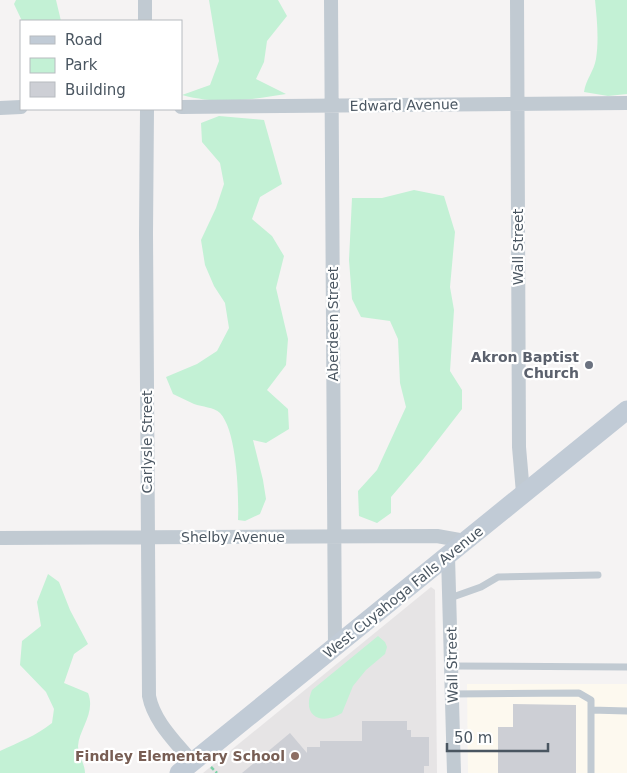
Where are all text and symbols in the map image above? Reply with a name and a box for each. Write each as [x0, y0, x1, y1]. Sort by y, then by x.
legend [20, 20, 182, 110]
text: Road [65, 31, 103, 49]
text: Park [65, 56, 98, 74]
text: Building [65, 81, 126, 99]
street label: Edward Avenue [350, 96, 458, 114]
street label: Wall Street [510, 208, 526, 285]
street label: Aberdeen Street [325, 266, 341, 381]
place label: Akron Baptist Church [471, 349, 579, 381]
marker: Akron Baptist Church [583, 359, 595, 371]
street label: Carlysle Street [139, 390, 155, 494]
street label: West Cuyahoga Falls Avenue [320, 523, 486, 661]
street label: Shelby Avenue [181, 529, 285, 545]
street label: Wall Street [443, 626, 461, 703]
scale bar [447, 720, 548, 752]
text: 50 m [454, 729, 492, 747]
place label: Findley Elementary School [75, 748, 285, 764]
marker: Findley Elementary School [289, 750, 301, 762]

